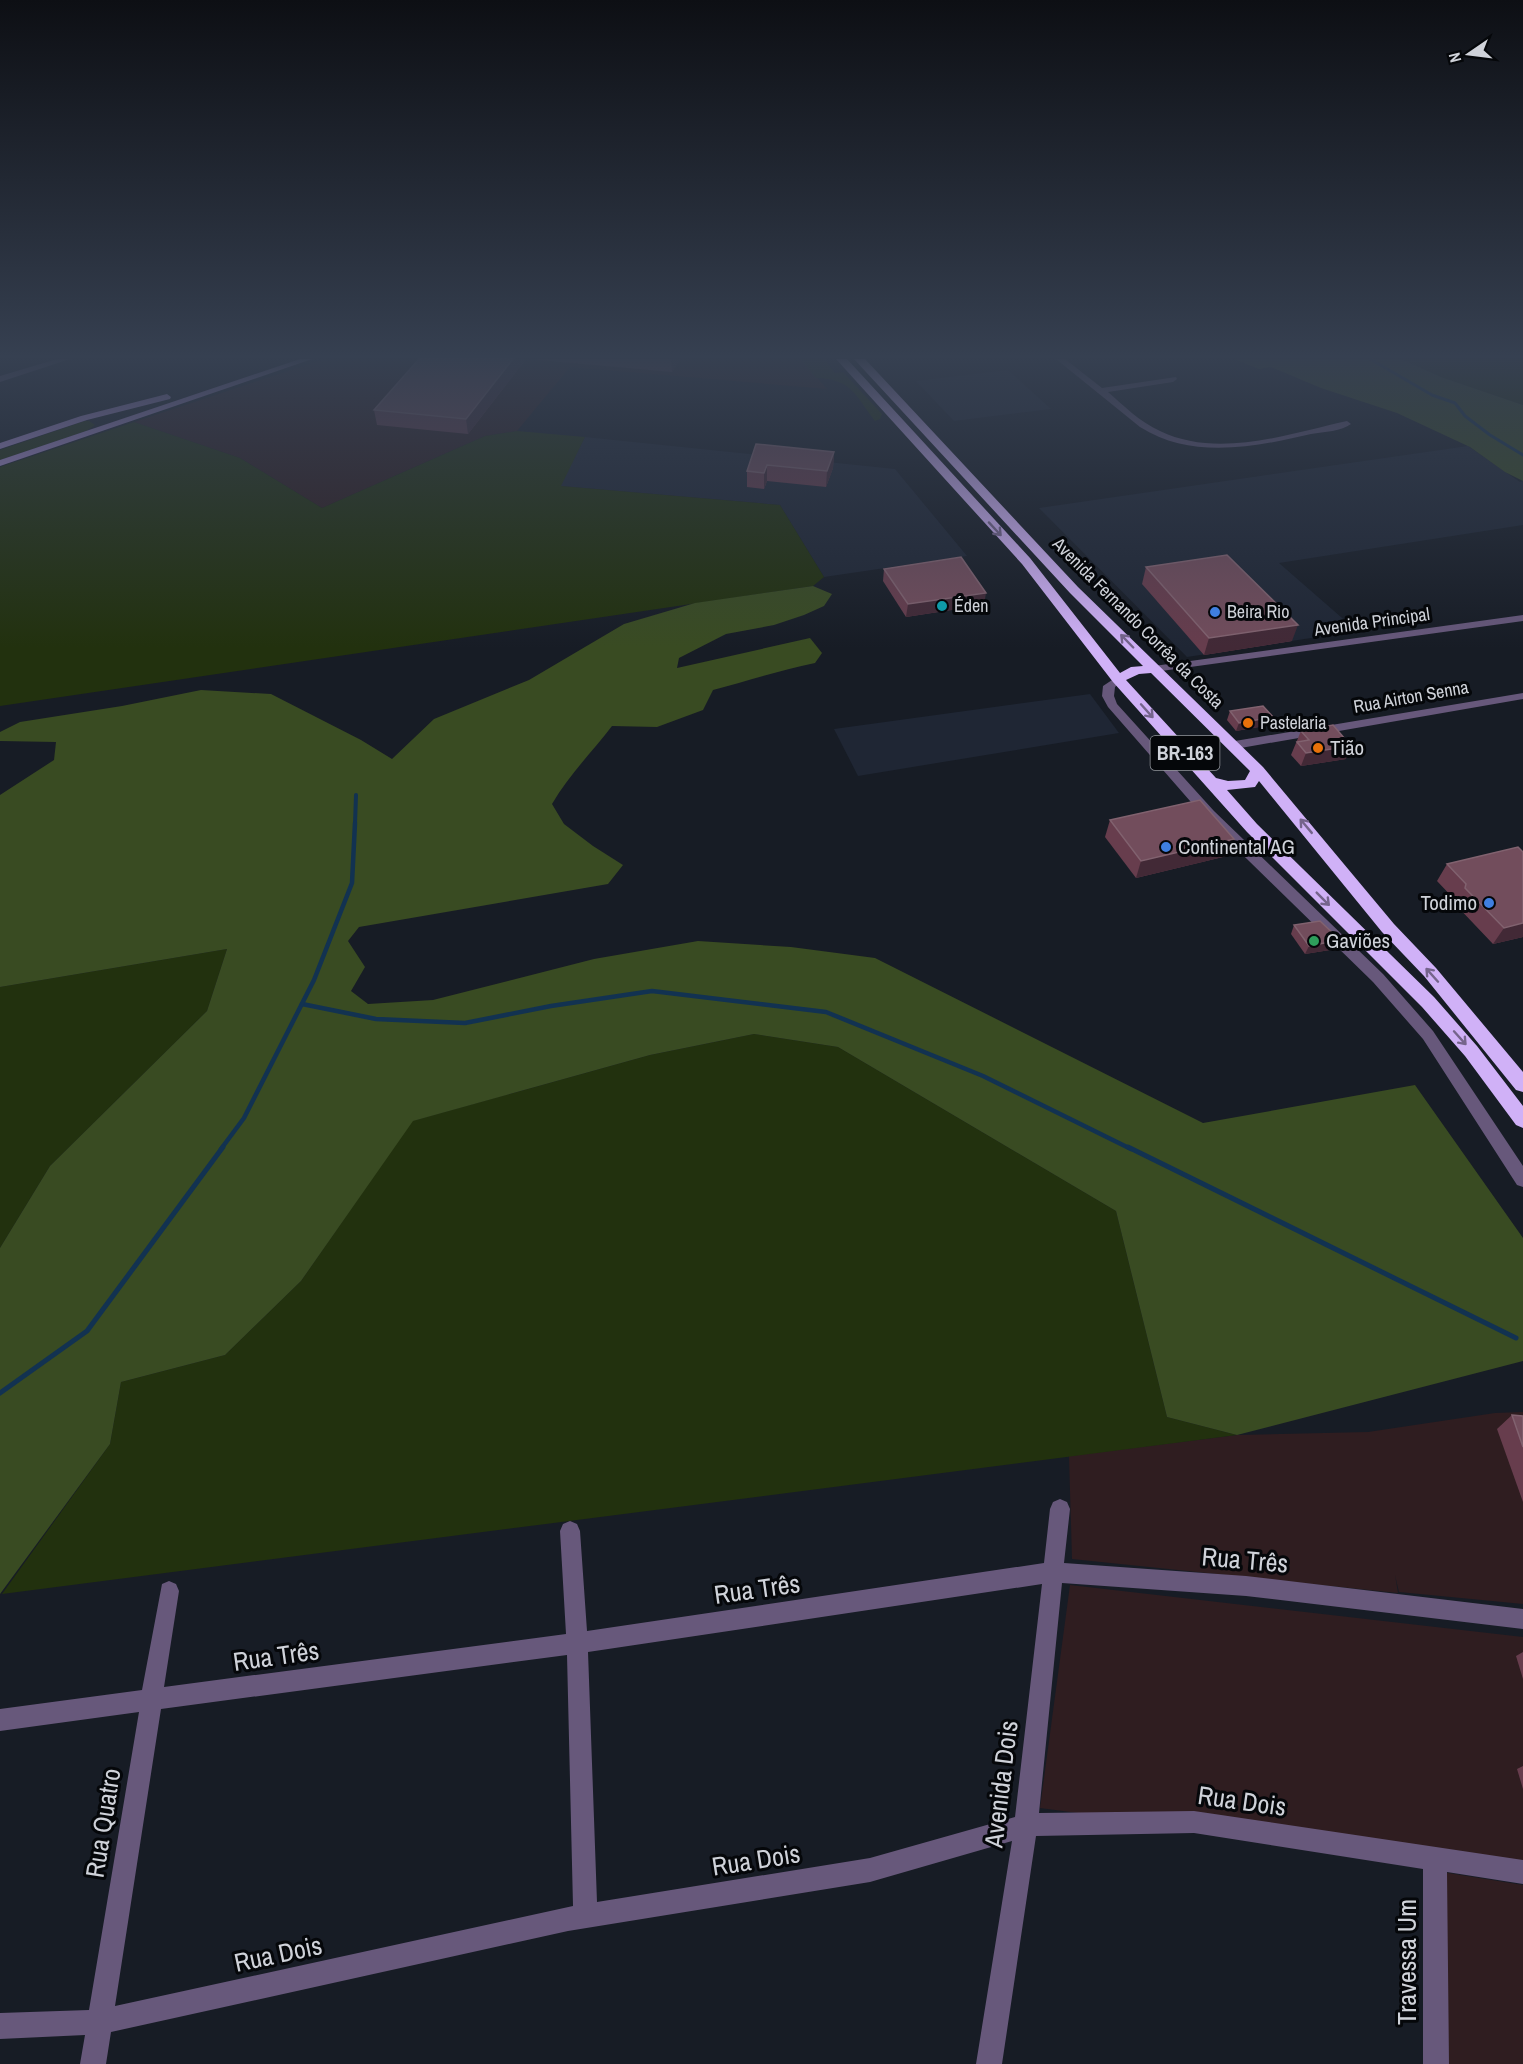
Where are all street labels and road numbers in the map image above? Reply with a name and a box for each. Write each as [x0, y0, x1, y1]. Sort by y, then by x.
street label: Avenida Fernando Corrêa da Costa [1046, 531, 1230, 714]
street label: Avenida Principal [1312, 601, 1431, 642]
street label: Rua Airton Senna [1351, 674, 1470, 719]
road number: BR-163 [1150, 736, 1220, 770]
street label: Rua Três [1200, 1538, 1290, 1581]
street label: Rua Três [712, 1565, 802, 1612]
street label: Rua Três [231, 1632, 321, 1679]
street label: Avenida Dois [975, 1718, 1026, 1850]
street label: Rua Quatro [77, 1766, 128, 1880]
street label: Rua Dois [1196, 1777, 1289, 1824]
street label: Rua Dois [709, 1835, 803, 1884]
street label: Travessa Um [1389, 1899, 1424, 2025]
street label: Rua Dois [231, 1927, 325, 1980]

